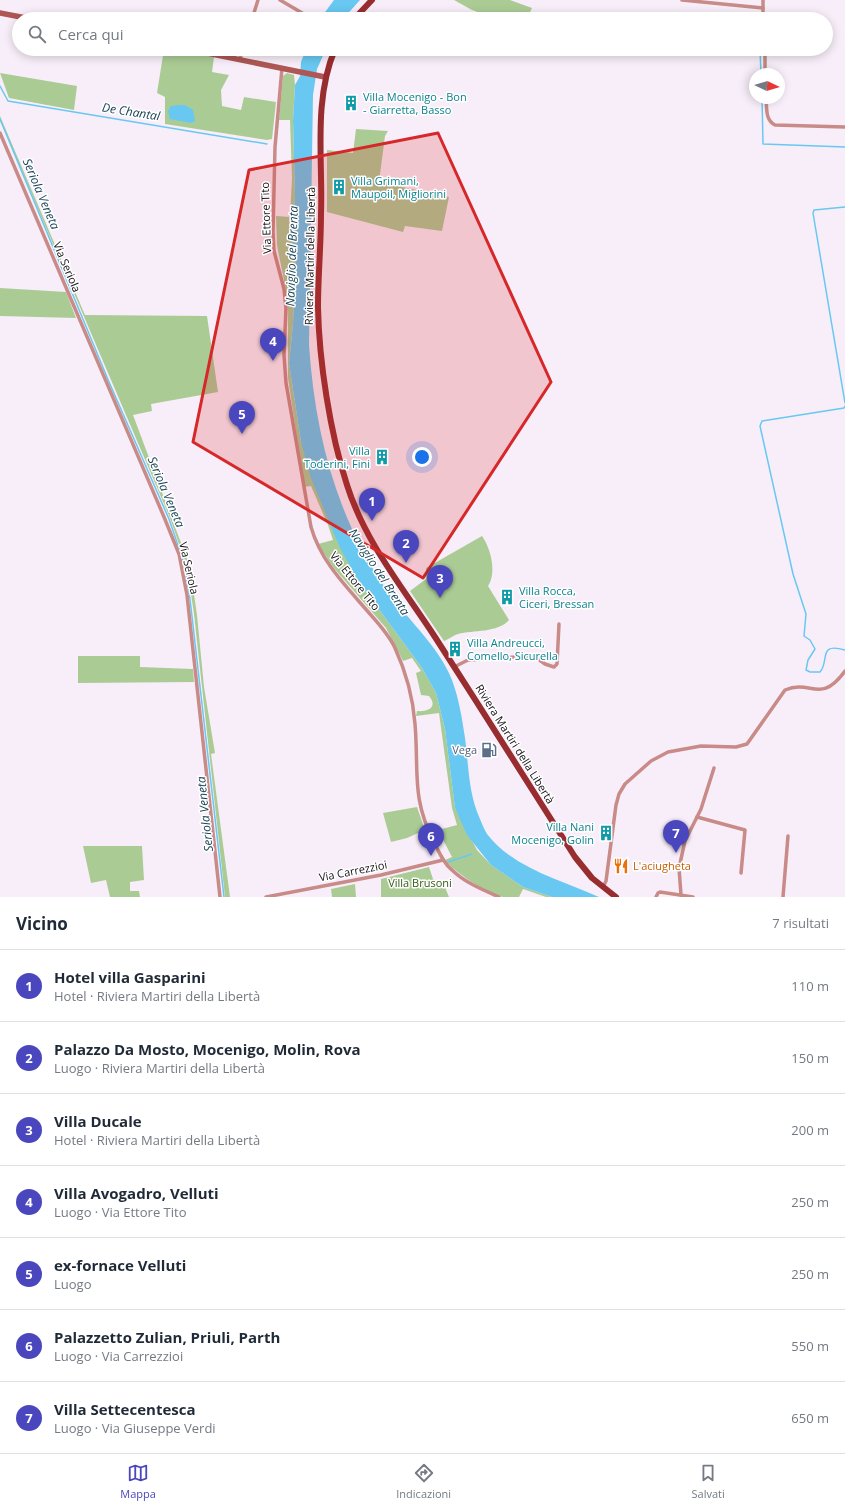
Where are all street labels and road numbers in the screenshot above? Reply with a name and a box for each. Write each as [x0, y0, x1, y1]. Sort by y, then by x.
street label: Via Ettore Tito [257, 182, 274, 254]
street label: Riviera Martiri della Libertà [301, 187, 318, 325]
street label: Via Seriola [50, 239, 85, 294]
street label: Via Seriola [176, 540, 203, 596]
street label: Via Ettore Tito [327, 548, 384, 614]
street label: Riviera Martiri della Libertà [472, 681, 558, 806]
street label: Via Carrezzioi [318, 857, 388, 884]

